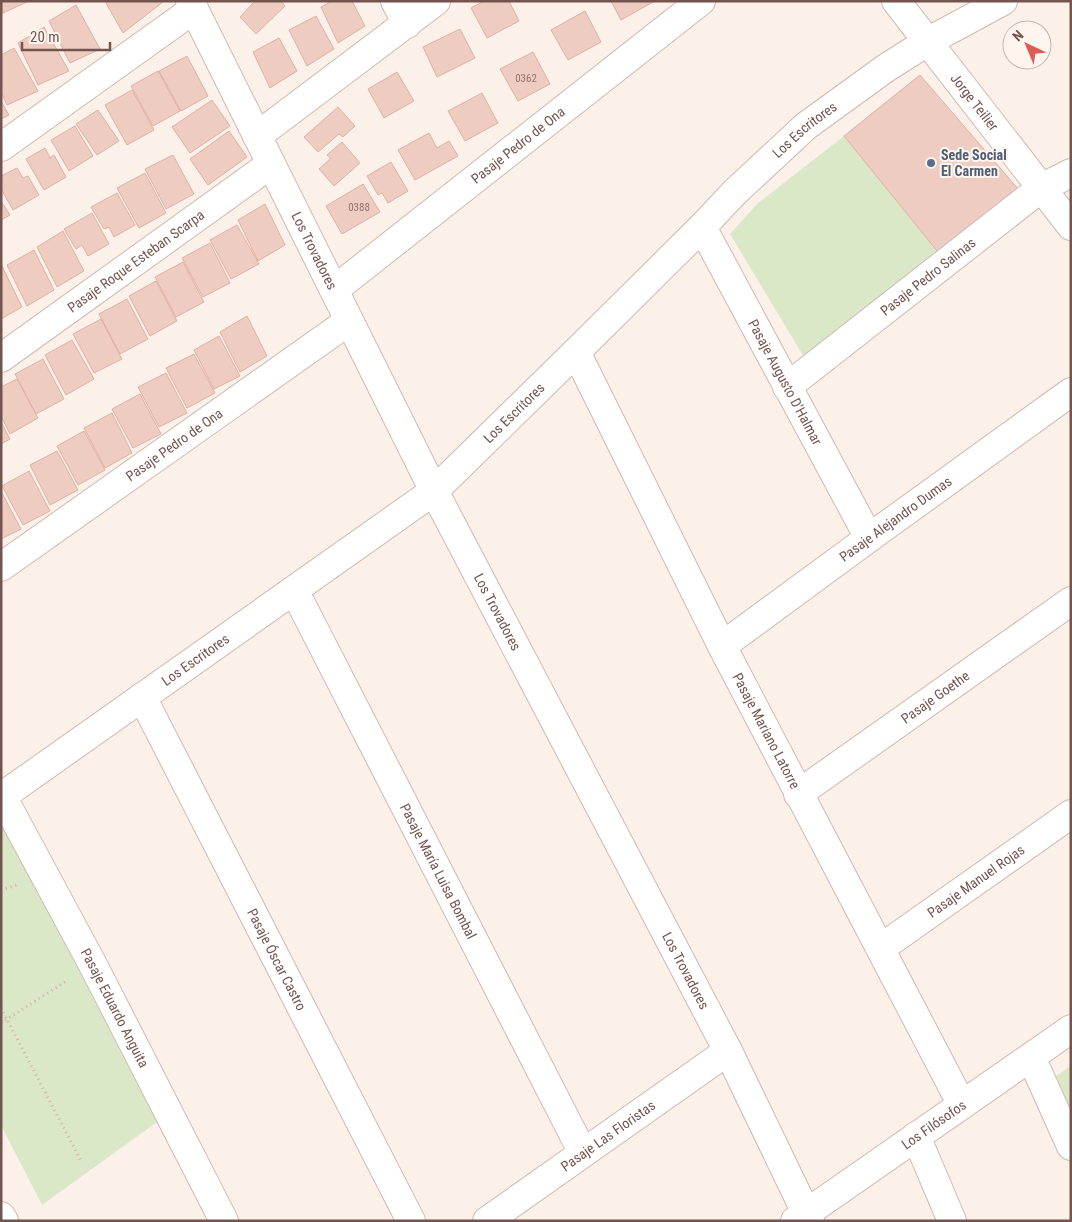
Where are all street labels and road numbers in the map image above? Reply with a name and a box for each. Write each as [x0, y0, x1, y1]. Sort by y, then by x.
street label: Jorge Teilier [947, 70, 1002, 134]
street label: Los Escritores [769, 98, 840, 161]
street label: Pasaje Pedro de Ona [468, 103, 568, 187]
street label: Pasaje Roque Esteban Scarpa [64, 207, 207, 316]
street label: Los Trovadores [288, 209, 340, 292]
street label: Pasaje Pedro Salinas [877, 234, 979, 319]
street label: Pasaje Augusto D'Halmar [745, 317, 825, 448]
street label: Los Escritores [480, 380, 548, 446]
street label: Pasaje Pedro de Ona [123, 405, 226, 484]
street label: Pasaje Alejandro Dumas [836, 473, 955, 565]
street label: Los Trovadores [471, 571, 524, 653]
street label: Los Escritores [159, 630, 232, 689]
street label: Pasaje Goethe [898, 667, 973, 727]
street label: Pasaje Mariano Latorre [730, 670, 803, 792]
street label: Pasaje María Luisa Bombal [397, 801, 480, 942]
street label: Pasaje Manuel Rojas [924, 841, 1027, 921]
street label: Pasaje Óscar Castro [244, 906, 309, 1013]
street label: Los Trovadores [659, 929, 713, 1012]
street label: Pasaje Eduardo Anguita [78, 946, 152, 1070]
street label: Pasaje Las Floristas [558, 1097, 658, 1174]
street label: Los Filósofos [898, 1097, 969, 1152]

